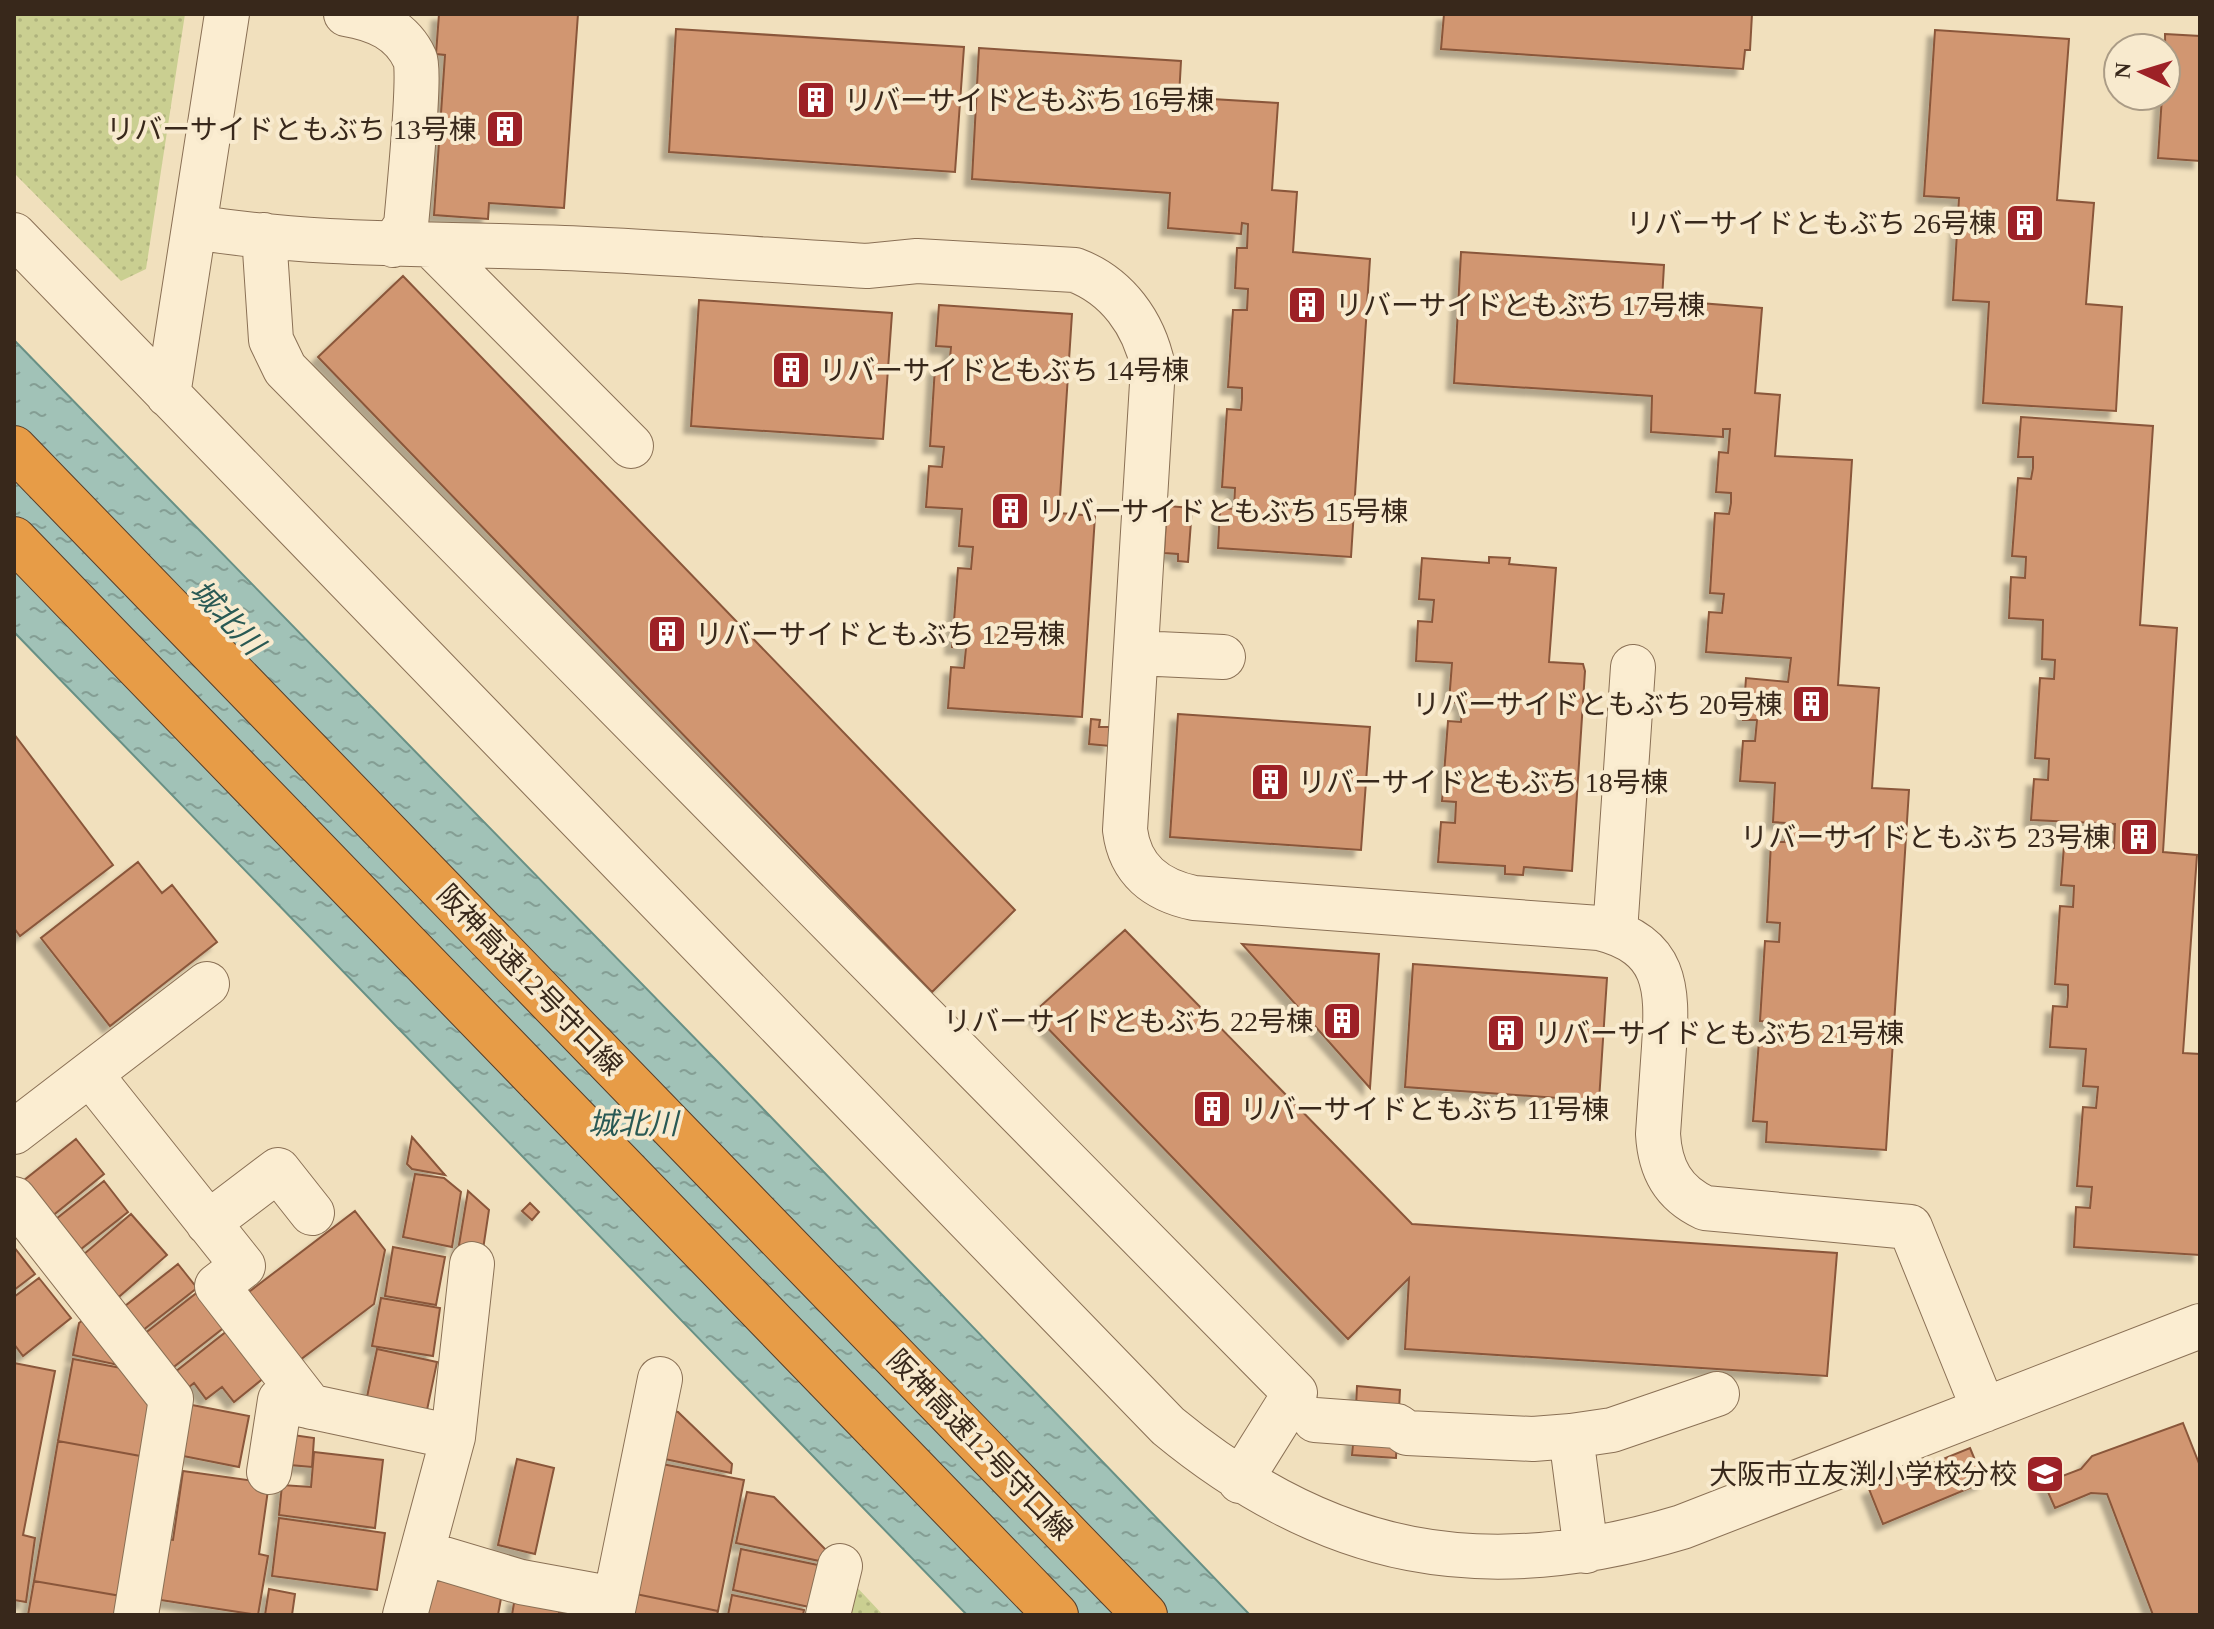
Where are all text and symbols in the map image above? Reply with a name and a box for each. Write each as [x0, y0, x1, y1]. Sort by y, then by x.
north arrow [2102, 32, 2182, 112]
text: N [2110, 62, 2136, 79]
building icon: リバーサイドともぶち 16号棟 [795, 79, 837, 121]
place label: リバーサイドともぶち 16号棟 [844, 85, 1215, 116]
building icon: リバーサイドともぶち 13号棟 [484, 108, 526, 150]
place label: リバーサイドともぶち 13号棟 [106, 114, 477, 145]
building icon: リバーサイドともぶち 26号棟 [2004, 202, 2046, 244]
place label: リバーサイドともぶち 26号棟 [1626, 208, 1997, 239]
building icon: リバーサイドともぶち 17号棟 [1286, 284, 1328, 326]
place label: リバーサイドともぶち 17号棟 [1335, 290, 1706, 321]
building icon: リバーサイドともぶち 14号棟 [770, 349, 812, 391]
place label: リバーサイドともぶち 14号棟 [819, 355, 1190, 386]
building icon: リバーサイドともぶち 15号棟 [989, 490, 1031, 532]
place label: リバーサイドともぶち 15号棟 [1038, 496, 1409, 527]
water label: 城北川 [184, 573, 272, 663]
building icon: リバーサイドともぶち 12号棟 [646, 613, 688, 655]
place label: リバーサイドともぶち 12号棟 [695, 619, 1066, 650]
building icon: リバーサイドともぶち 20号棟 [1790, 683, 1832, 725]
place label: リバーサイドともぶち 20号棟 [1412, 689, 1783, 720]
building icon: リバーサイドともぶち 18号棟 [1249, 761, 1291, 803]
place label: リバーサイドともぶち 18号棟 [1298, 767, 1669, 798]
building icon: リバーサイドともぶち 23号棟 [2118, 816, 2160, 858]
place label: リバーサイドともぶち 23号棟 [1740, 822, 2111, 853]
street label: 阪神高速12号守口線 [431, 879, 629, 1081]
building icon: リバーサイドともぶち 22号棟 [1321, 1000, 1363, 1042]
place label: リバーサイドともぶち 22号棟 [943, 1006, 1314, 1037]
building icon: リバーサイドともぶち 21号棟 [1485, 1012, 1527, 1054]
place label: リバーサイドともぶち 21号棟 [1534, 1018, 1905, 1049]
building icon: リバーサイドともぶち 11号棟 [1191, 1088, 1233, 1130]
place label: リバーサイドともぶち 11号棟 [1240, 1094, 1610, 1125]
water label: 城北川 [588, 1107, 681, 1140]
street label: 阪神高速12号守口線 [881, 1344, 1079, 1546]
school or university icon: 大阪市立友渕小学校分校 [2024, 1453, 2066, 1495]
place label: 大阪市立友渕小学校分校 [1709, 1459, 2017, 1490]

